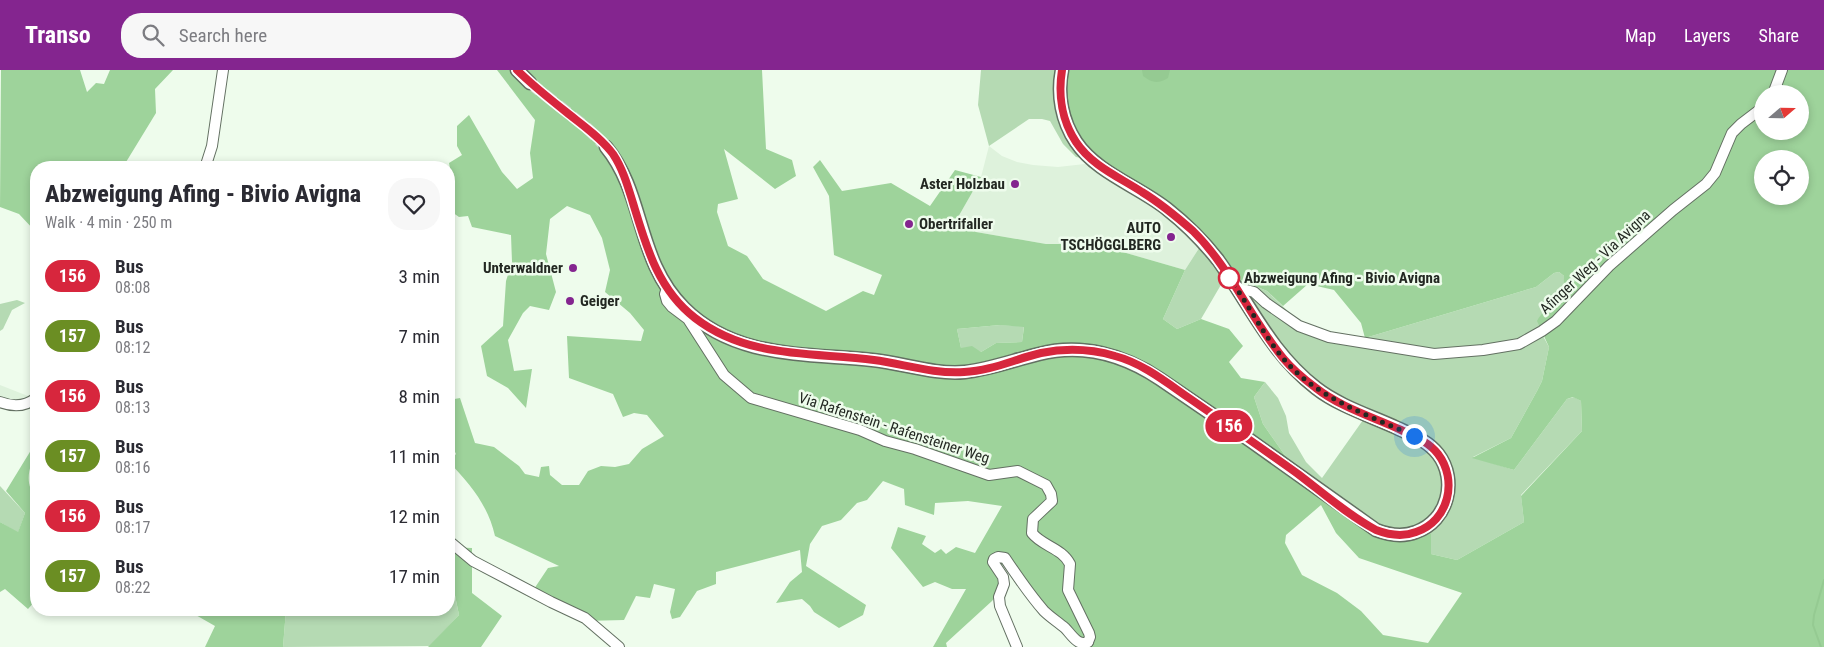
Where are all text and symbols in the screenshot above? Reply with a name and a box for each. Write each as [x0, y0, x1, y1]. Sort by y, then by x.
search box [121, 13, 471, 58]
text: Transo [25, 21, 91, 49]
icon: search [139, 21, 167, 49]
text: Search here [179, 24, 267, 47]
text: Map [1625, 25, 1656, 46]
text: Layers [1684, 25, 1731, 46]
text: Share [1759, 25, 1799, 46]
north arrow [1754, 85, 1809, 140]
map controls [1754, 85, 1809, 205]
button: locate [1754, 150, 1809, 205]
place label: Aster Holzbau [920, 175, 1005, 193]
button: heart [388, 178, 440, 230]
marker: Aster Holzbau [1009, 178, 1021, 190]
text: Abzweigung Afing - Bivio Avigna [45, 180, 361, 208]
street label: Afinger Weg - Via Avigna [1536, 206, 1654, 318]
text: Walk · 4 min · 250 m [45, 213, 172, 232]
place label: Obertrifaller [919, 215, 993, 233]
marker: Obertrifaller [903, 218, 915, 230]
place label: AUTO TSCHÖGGLBERG [1060, 219, 1161, 254]
marker: AUTO TSCHÖGGLBERG [1165, 231, 1177, 243]
text: Bus [115, 255, 144, 278]
place label: Unterwaldner [483, 259, 563, 277]
marker: Unterwaldner [567, 262, 579, 274]
text: 156 [59, 265, 86, 286]
text: 3 min [398, 265, 440, 288]
marker: Abzweigung Afing - Bivio Avigna [1218, 267, 1240, 289]
place label: Abzweigung Afing - Bivio Avigna [1244, 269, 1440, 287]
text: 08:08 [115, 278, 150, 297]
place label: Geiger [580, 292, 619, 310]
marker: Geiger [564, 295, 576, 307]
text: Bus [115, 315, 144, 338]
text: 157 [59, 325, 86, 346]
text: 7 min [398, 325, 440, 348]
text: 08:12 [115, 338, 150, 357]
text: Bus [115, 375, 144, 398]
text: 156 [59, 385, 86, 406]
text: 8 min [398, 385, 440, 408]
street label: Via Rafenstein - Rafensteiner Weg [796, 389, 992, 467]
text: 08:13 [115, 398, 150, 417]
line badge: 156 [1200, 410, 1258, 442]
text: 156 [1215, 415, 1243, 436]
your location [1402, 424, 1427, 449]
text: Bus [115, 435, 144, 458]
text: 157 [59, 445, 86, 466]
text: 11 min [389, 445, 440, 468]
text: 08:16 [115, 458, 150, 477]
text: Bus [115, 495, 144, 518]
text: 156 [59, 505, 86, 526]
text: 12 min [389, 505, 440, 528]
text: 08:17 [115, 518, 150, 537]
text: Bus [115, 555, 144, 578]
text: 157 [59, 565, 86, 586]
text: 17 min [389, 565, 440, 588]
text: 08:22 [115, 578, 150, 597]

